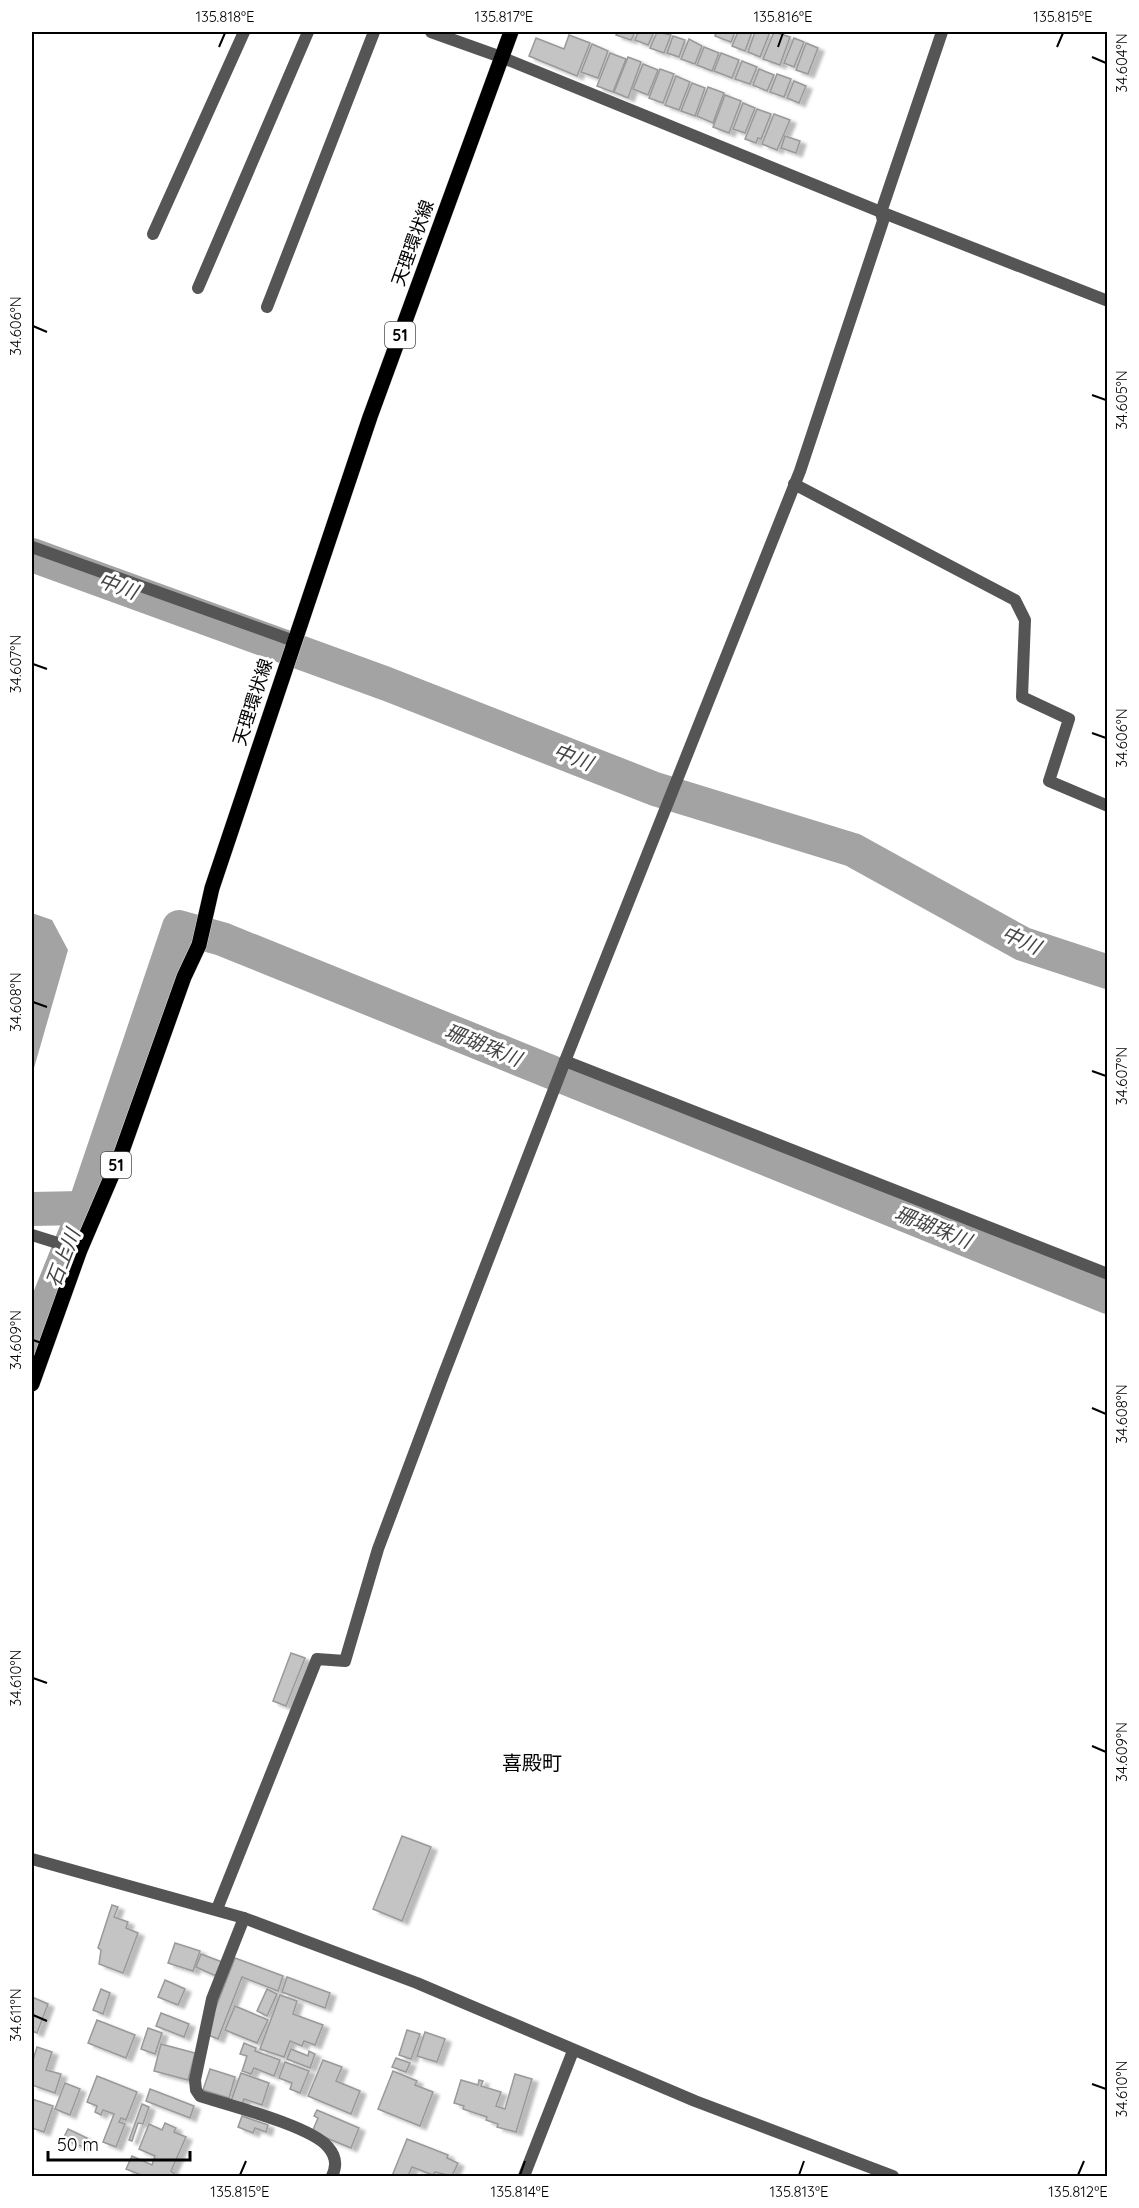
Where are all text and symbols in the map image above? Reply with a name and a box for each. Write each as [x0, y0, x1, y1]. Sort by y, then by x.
text: 135.818°E [195, 7, 255, 26]
text: 135.817°E [475, 7, 533, 26]
text: 135.816°E [753, 7, 813, 26]
text: 135.815°E [1033, 7, 1093, 26]
text: 34.604°N [1112, 33, 1131, 93]
street label: 天理環状線 [386, 197, 439, 289]
text: 34.606°N [6, 296, 25, 356]
road number: 51 [385, 322, 415, 348]
text: 34.605°N [1112, 370, 1131, 430]
water label: 中川 [95, 567, 143, 605]
text: 34.607°N [6, 635, 25, 693]
street label: 天理環状線 [228, 655, 277, 748]
text: 34.606°N [1112, 708, 1131, 768]
water label: 中川 [550, 738, 598, 776]
water label: 中川 [998, 920, 1046, 960]
text: 34.608°N [6, 972, 25, 1032]
water label: 珊瑚珠川 [441, 1018, 527, 1072]
text: 34.607°N [1112, 1047, 1131, 1105]
road number: 51 [101, 1152, 131, 1178]
water label: 珊瑚珠川 [891, 1200, 977, 1254]
water label: 石上川 [40, 1223, 86, 1290]
text: 34.609°N [6, 1310, 25, 1370]
text: 34.608°N [1112, 1384, 1131, 1444]
text: 34.610°N [6, 1650, 25, 1706]
text: 34.609°N [1112, 1722, 1131, 1782]
district label: 喜殿町 [502, 1750, 562, 1775]
text: 34.611°N [6, 1988, 25, 2042]
text: 34.610°N [1112, 2061, 1131, 2117]
scale bar [48, 2124, 190, 2162]
text: 50 m [57, 2133, 99, 2156]
text: 135.815°E [210, 2182, 270, 2201]
text: 135.814°E [491, 2182, 549, 2201]
text: 135.813°E [770, 2182, 828, 2201]
text: 135.812°E [1048, 2182, 1108, 2201]

